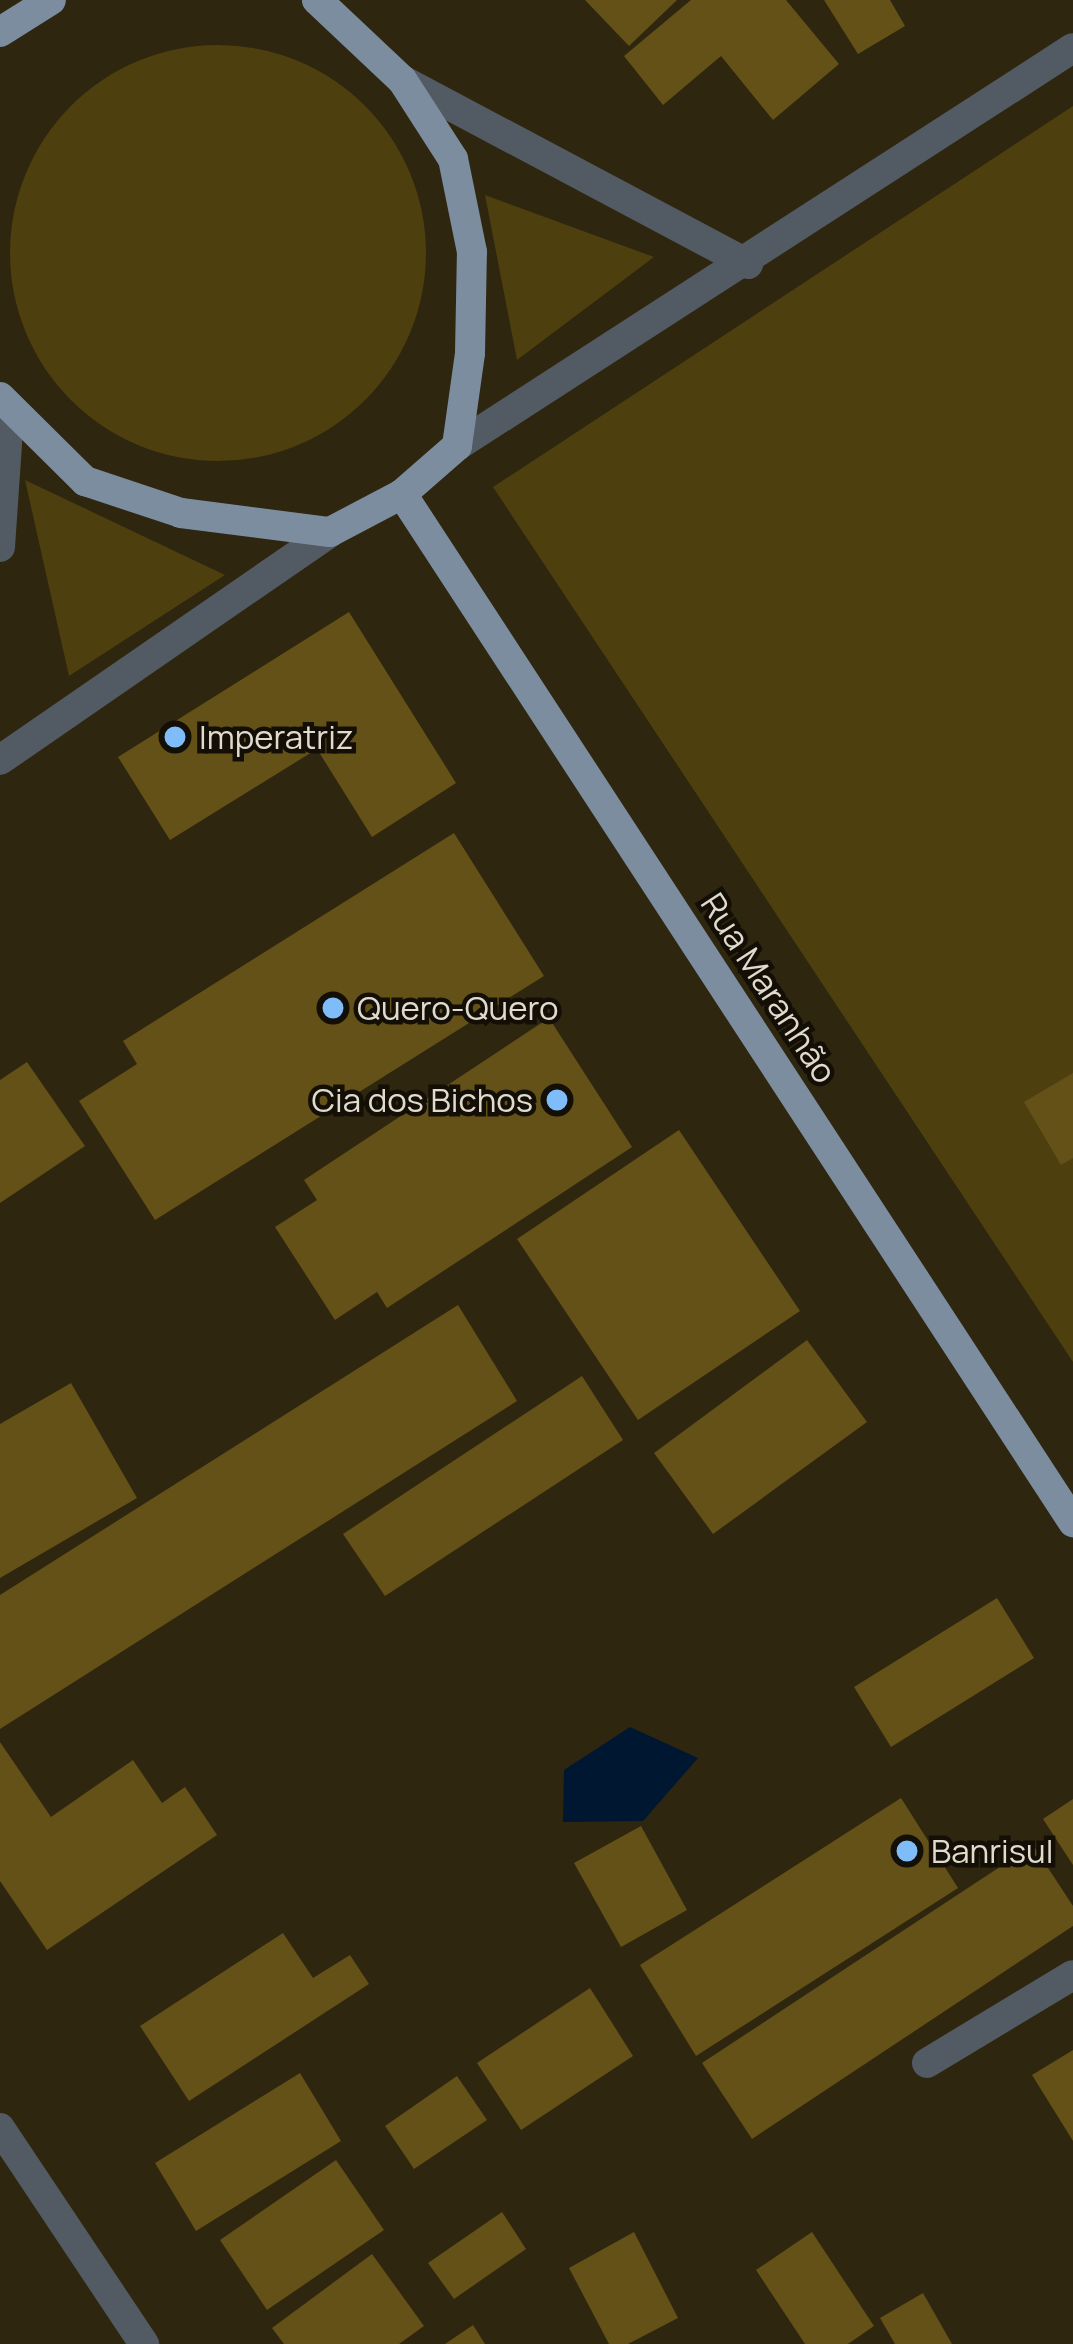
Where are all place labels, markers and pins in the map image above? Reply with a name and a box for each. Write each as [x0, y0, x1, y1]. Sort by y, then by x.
place label: Imperatriz [199, 717, 353, 757]
marker: Imperatriz [162, 724, 188, 750]
place label: Quero-Quero [357, 988, 559, 1028]
marker: Quero-Quero [320, 995, 346, 1021]
place label: Cia dos Bichos [311, 1080, 533, 1120]
marker: Cia dos Bichos [544, 1087, 570, 1113]
place label: Banrisul [931, 1831, 1053, 1871]
marker: Banrisul [894, 1838, 920, 1864]

